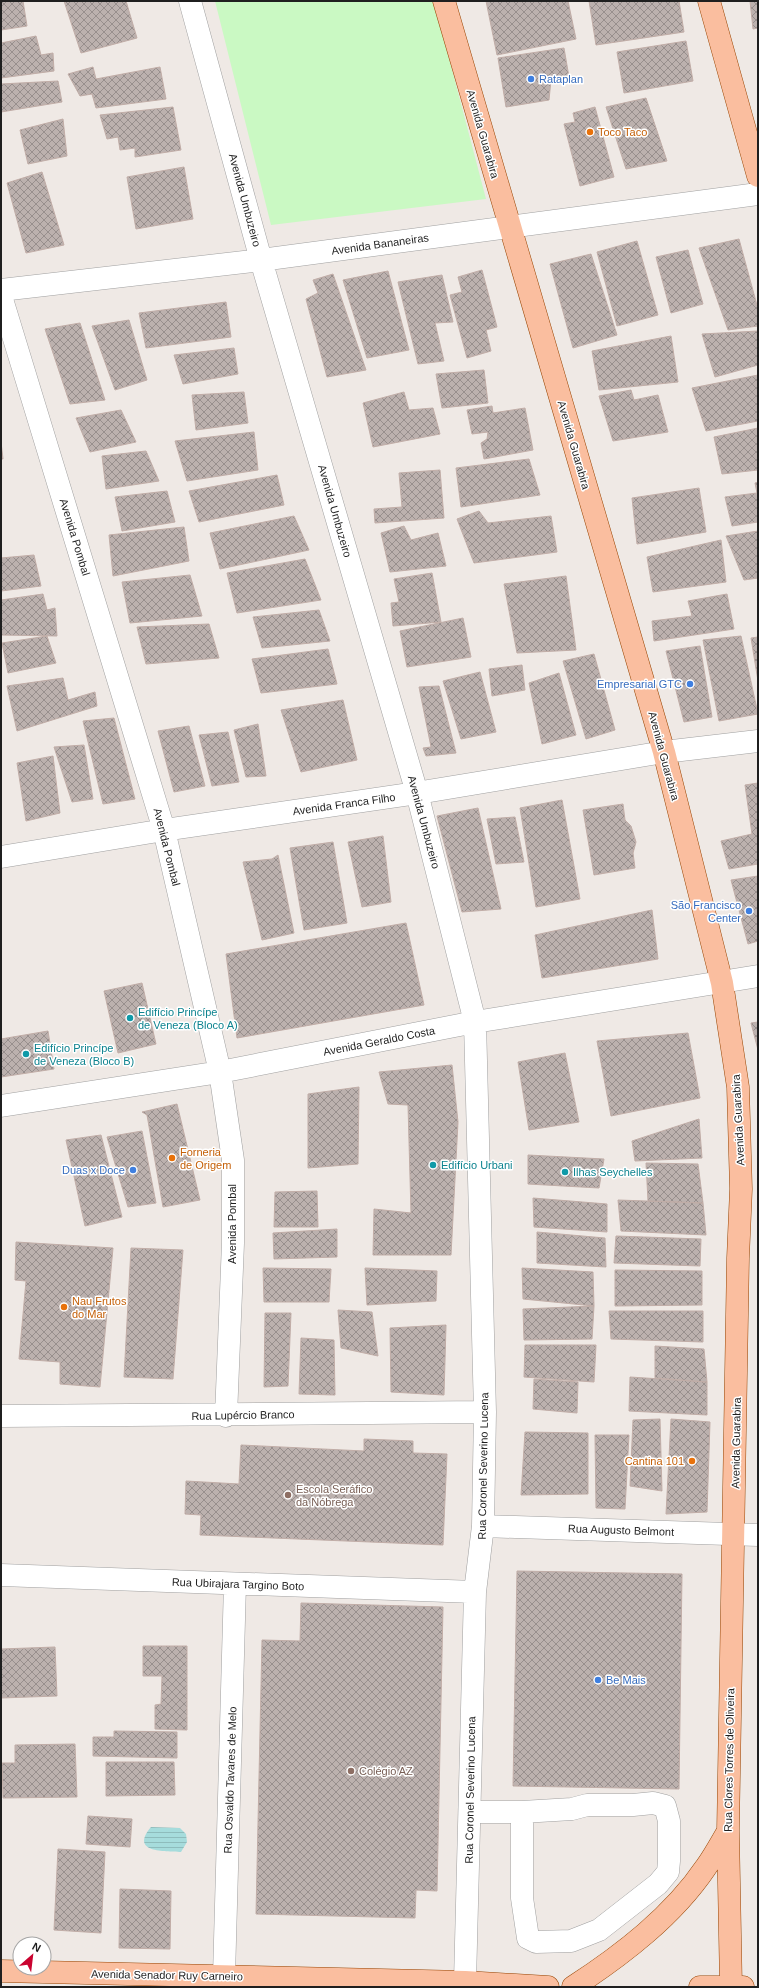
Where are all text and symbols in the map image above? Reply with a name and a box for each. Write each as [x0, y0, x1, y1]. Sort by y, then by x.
place label: Rataplan [539, 73, 583, 85]
marker: Rataplan [526, 74, 536, 84]
street label: Avenida Guarabira [465, 88, 502, 180]
place label: Toco Taco [598, 126, 647, 138]
marker: Toco Taco [585, 127, 595, 137]
street label: Avenida Umbuzeiro [227, 152, 263, 248]
street label: Avenida Bananeiras [331, 231, 430, 257]
street label: Avenida Guarabira [556, 399, 593, 491]
street label: Avenida Umbuzeiro [316, 463, 354, 559]
street label: Avenida Pombal [58, 497, 92, 577]
place label: Empresarial GTC [597, 678, 682, 690]
marker: Empresarial GTC [685, 679, 695, 689]
street label: Avenida Guarabira [646, 710, 682, 803]
street label: Avenida Umbuzeiro [406, 774, 442, 870]
street label: Avenida Franca Filho [292, 791, 396, 817]
street label: Avenida Pombal [152, 807, 182, 887]
place label: São Francisco Center [671, 899, 741, 924]
marker: São Francisco Center [744, 906, 754, 916]
place label: Edifício Princípe de Veneza (Bloco A) [138, 1006, 238, 1031]
marker: Edifício Princípe de Veneza (Bloco A) [125, 1013, 135, 1023]
street label: Avenida Geraldo Costa [322, 1024, 437, 1058]
place label: Edifício Princípe de Veneza (Bloco B) [34, 1042, 134, 1067]
marker: Edifício Princípe de Veneza (Bloco B) [21, 1049, 31, 1059]
street label: Avenida Guarabira [730, 1073, 746, 1166]
place label: Forneria de Origem [180, 1146, 231, 1171]
marker: Forneria de Origem [167, 1153, 177, 1163]
place label: Edifício Urbani [441, 1159, 513, 1171]
marker: Edifício Urbani [428, 1160, 438, 1170]
place label: Duas x Doce [62, 1164, 125, 1176]
marker: Duas x Doce [128, 1165, 138, 1175]
place label: Ilhas Seychelles [573, 1166, 653, 1178]
marker: Ilhas Seychelles [560, 1167, 570, 1177]
street label: Avenida Pombal [226, 1184, 238, 1264]
place label: Nau Frutos do Mar [72, 1295, 127, 1320]
marker: Nau Frutos do Mar [59, 1302, 69, 1312]
street label: Rua Coronel Severino Lucena [476, 1391, 490, 1540]
street label: Avenida Guarabira [729, 1396, 743, 1489]
street label: Rua Lupércio Branco [191, 1408, 295, 1422]
place label: Cantina 101 [625, 1455, 684, 1467]
marker: Cantina 101 [687, 1456, 697, 1466]
place label: Escola Seráfico da Nóbrega [296, 1483, 372, 1508]
marker: Escola Seráfico da Nóbrega [283, 1490, 293, 1500]
street label: Rua Augusto Belmont [568, 1522, 674, 1538]
street label: Rua Ubirajara Targino Boto [172, 1576, 304, 1592]
place label: Be Mais [606, 1674, 646, 1686]
marker: Be Mais [593, 1675, 603, 1685]
street label: Rua Clores Torres de Oliveira [722, 1687, 736, 1832]
street label: Rua Osvaldo Tavares de Melo [221, 1706, 239, 1854]
street label: Rua Coronel Severino Lucena [463, 1715, 477, 1864]
place label: Colégio AZ [359, 1765, 413, 1777]
marker: Colégio AZ [346, 1766, 356, 1776]
north arrow [12, 1936, 52, 1976]
text: N [30, 1940, 43, 1954]
street label: Avenida Senador Ruy Carneiro [91, 1968, 243, 1982]

